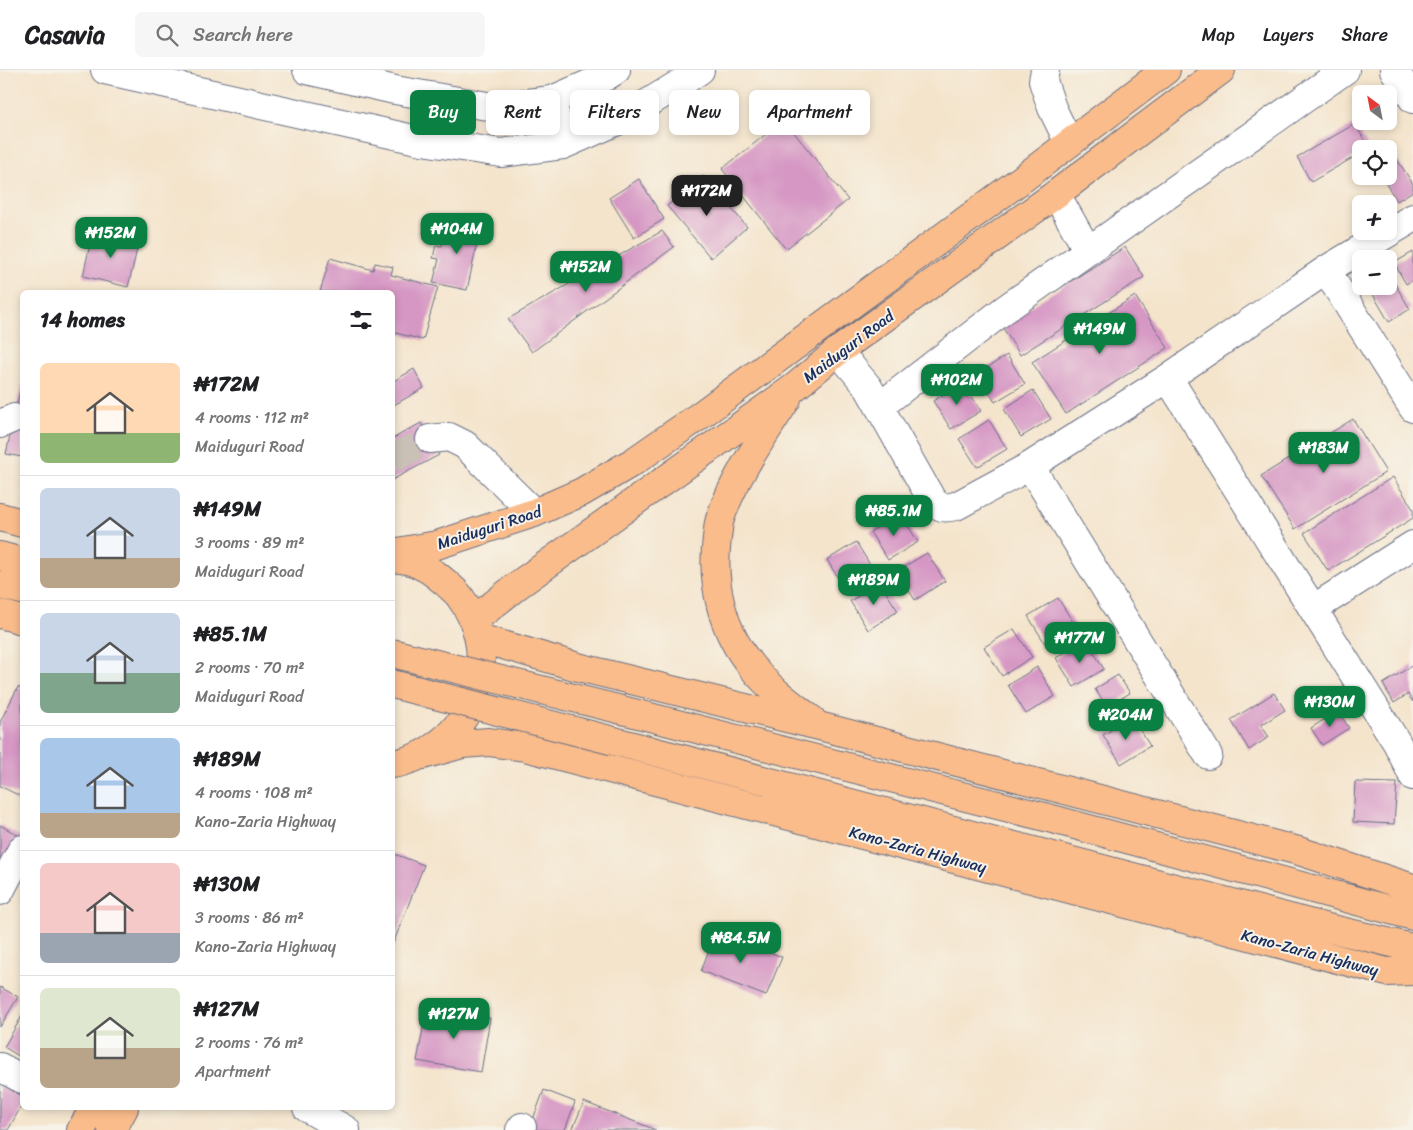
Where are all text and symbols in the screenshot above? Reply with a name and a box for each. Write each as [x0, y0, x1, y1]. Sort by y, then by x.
search box [135, 12, 485, 57]
text: Casavia [25, 14, 105, 56]
text: Search here [193, 18, 293, 51]
text: Map [1202, 19, 1235, 51]
text: Layers [1263, 19, 1314, 51]
text: Share [1342, 19, 1388, 51]
icon: search [153, 21, 181, 49]
north arrow [1352, 85, 1398, 130]
map controls [1352, 85, 1397, 295]
chip: Buy [410, 90, 476, 135]
chip: Rent [486, 90, 560, 135]
chip: Filters [570, 90, 659, 135]
chip: New [669, 90, 739, 135]
chip: Apartment [749, 90, 870, 135]
button: locate [1352, 140, 1397, 185]
pin: ₦172M [672, 174, 742, 217]
text: ₦172M [683, 176, 731, 205]
button: + [1352, 195, 1397, 240]
pin: ₦104M [422, 212, 492, 255]
text: ₦104M [432, 214, 482, 243]
pin: ₦152M [76, 216, 146, 259]
text: ₦152M [86, 218, 136, 247]
pin: ₦152M [551, 250, 621, 293]
button: − [1352, 250, 1397, 295]
text: ₦152M [561, 252, 611, 281]
text: 14 homes [40, 301, 125, 339]
street label: Maiduguri Road [796, 301, 902, 391]
icon: filters [347, 306, 375, 334]
pin: ₦149M [1065, 312, 1135, 355]
text: ₦149M [1075, 314, 1125, 343]
pin: ₦102M [922, 364, 992, 406]
text: ₦172M [195, 365, 259, 403]
text: ₦102M [932, 365, 982, 394]
icon: home [80, 383, 140, 443]
text: 4 rooms · 112 m² [195, 403, 309, 432]
text: Maiduguri Road [195, 432, 303, 461]
pin: ₦183M [1289, 432, 1359, 474]
text: ₦183M [1300, 433, 1349, 462]
text: ₦149M [195, 490, 261, 528]
pin: ₦85.1M [853, 494, 935, 537]
street label: Maiduguri Road [433, 496, 547, 558]
text: ₦85.1M [867, 496, 921, 525]
icon: home [80, 508, 140, 568]
text: 3 rooms · 89 m² [195, 528, 304, 557]
text: Maiduguri Road [195, 557, 303, 586]
pin: ₦189M [839, 564, 909, 606]
text: ₦189M [849, 565, 899, 594]
text: ₦85.1M [195, 615, 267, 653]
pin: ₦177M [1045, 622, 1115, 664]
text: ₦177M [1056, 623, 1104, 652]
icon: home [80, 633, 140, 693]
text: 2 rooms · 70 m² [195, 653, 305, 682]
text: Maiduguri Road [195, 682, 303, 711]
pin: ₦130M [1295, 686, 1365, 728]
text: ₦130M [1305, 687, 1355, 716]
pin: ₦204M [1091, 698, 1161, 741]
text: ₦204M [1099, 700, 1153, 729]
text: ₦189M [195, 740, 261, 778]
icon: home [80, 758, 140, 818]
text: 4 rooms · 108 m² [195, 778, 313, 807]
text: Kano-Zaria Highway [195, 807, 336, 836]
street label: Kano-Zaria Highway [846, 817, 991, 882]
text: ₦130M [195, 865, 260, 903]
icon: home [80, 883, 140, 943]
text: 3 rooms · 86 m² [195, 903, 304, 932]
street label: Kano-Zaria Highway [1238, 920, 1383, 985]
pin: ₦84.5M [700, 922, 782, 964]
text: ₦84.5M [712, 923, 770, 952]
text: Kano-Zaria Highway [195, 932, 336, 961]
text: ₦127M [195, 990, 259, 1028]
pin: ₦127M [419, 998, 489, 1040]
text: ₦127M [430, 999, 478, 1028]
icon: home [80, 1008, 140, 1068]
text: 2 rooms · 76 m² [195, 1028, 304, 1057]
text: Apartment [195, 1057, 271, 1086]

